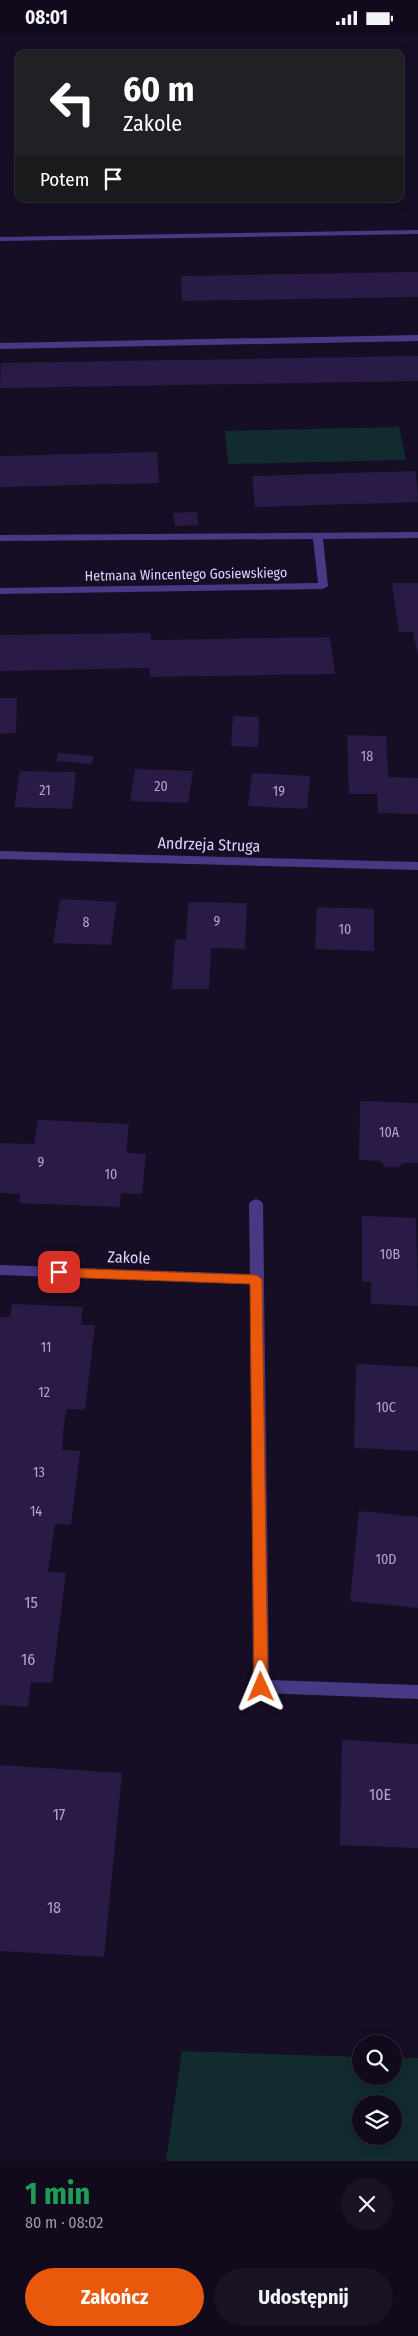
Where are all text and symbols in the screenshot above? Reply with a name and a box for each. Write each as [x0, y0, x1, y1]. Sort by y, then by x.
text: 08:01 [25, 6, 68, 29]
text: 60 m [123, 68, 194, 110]
icon: left [40, 70, 105, 135]
text: Zakole [123, 110, 182, 137]
icon: arrive [99, 165, 127, 193]
text: Potem [40, 168, 89, 191]
street label: Hetmana Wincentego Gosiewskiego [85, 564, 287, 585]
house number: 18 [361, 748, 373, 765]
house number: 20 [154, 778, 168, 795]
house number: 21 [39, 782, 51, 799]
house number: 19 [273, 783, 285, 800]
street label: Andrzeja Struga [157, 833, 261, 856]
house number: 9 [214, 913, 221, 930]
house number: 8 [83, 914, 90, 931]
house number: 10 [339, 921, 351, 938]
house number: 10A [379, 1124, 400, 1141]
house number: 9 [38, 1154, 45, 1171]
house number: 10 [105, 1166, 117, 1183]
house number: 10B [380, 1246, 401, 1263]
street label: Zakole [107, 1247, 151, 1268]
pin [38, 1251, 80, 1293]
icon: arrive [45, 1258, 73, 1286]
house number: 11 [41, 1339, 51, 1356]
house number: 12 [38, 1384, 50, 1401]
house number: 10C [376, 1399, 396, 1416]
house number: 13 [33, 1464, 45, 1481]
house number: 14 [30, 1503, 42, 1520]
house number: 10D [376, 1551, 396, 1568]
house number: 15 [24, 1593, 38, 1612]
house number: 16 [21, 1650, 35, 1669]
position arrow [234, 1660, 286, 1712]
house number: 10E [369, 1785, 391, 1804]
house number: 17 [53, 1805, 66, 1824]
house number: 18 [47, 1898, 61, 1917]
map controls [352, 2035, 402, 2145]
button: search [352, 2035, 402, 2085]
button: layers [352, 2095, 402, 2145]
text: 1 min [25, 2176, 90, 2212]
button: close [341, 2178, 393, 2230]
text: 80 m · 08:02 [25, 2213, 103, 2232]
button: Zakończ [25, 2268, 204, 2326]
button: Udostępnij [214, 2268, 393, 2326]

